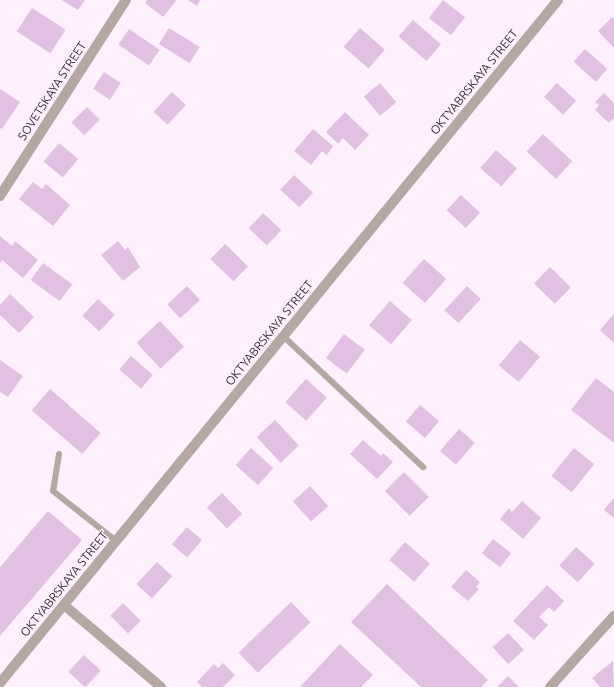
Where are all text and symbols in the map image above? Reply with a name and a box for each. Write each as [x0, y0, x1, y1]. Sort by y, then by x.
street label: OKTYABRSKAYA STREET [427, 27, 521, 137]
street label: SOVETSKAYA STREET [15, 39, 89, 143]
street label: OKTYABRSKAYA STREET [222, 278, 316, 388]
street label: OKTYABRSKAYA STREET [17, 529, 111, 639]

